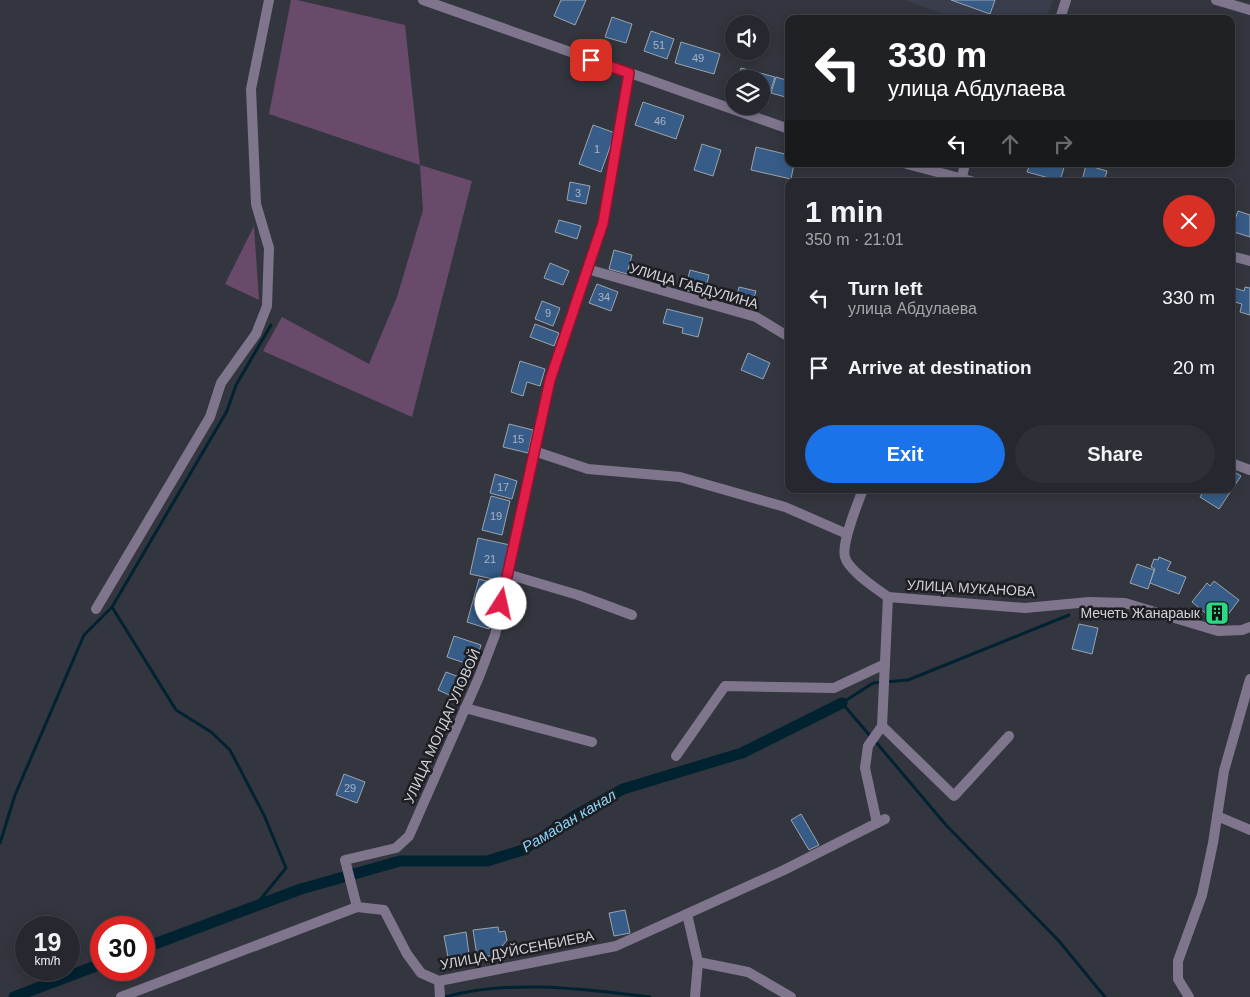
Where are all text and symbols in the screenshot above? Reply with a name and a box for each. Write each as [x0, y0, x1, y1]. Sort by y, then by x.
map controls [725, 15, 770, 115]
button: sound [725, 15, 770, 60]
icon: left [805, 35, 870, 100]
text: 330 m [888, 35, 987, 74]
pin [570, 39, 612, 81]
house number: 51 [653, 39, 665, 51]
icon: arrive [577, 46, 605, 74]
house number: 49 [692, 52, 704, 64]
button: layers [725, 70, 770, 115]
text: улица Абдулаева [888, 76, 1065, 101]
house number: 46 [654, 115, 666, 127]
icon: left [943, 130, 971, 158]
icon: ahead [996, 130, 1024, 158]
icon: right [1049, 130, 1077, 158]
house number: 1 [594, 143, 600, 155]
house number: 3 [575, 187, 581, 199]
text: 1 min [805, 195, 883, 228]
button: close [1163, 195, 1215, 247]
text: 350 m · 21:01 [805, 231, 904, 248]
street label: УЛИЦА ГАБДУЛИНА [628, 260, 761, 312]
text: Turn left [848, 278, 923, 299]
icon: left [805, 284, 833, 312]
text: 330 m [1162, 287, 1215, 308]
house number: 34 [598, 291, 610, 303]
text: улица Абдулаева [848, 300, 977, 317]
house number: 9 [545, 307, 551, 319]
icon: arrive [805, 354, 833, 382]
text: Arrive at destination [848, 357, 1032, 378]
text: 20 m [1173, 357, 1215, 378]
button: Exit [805, 425, 1005, 483]
button: Share [1015, 425, 1215, 483]
house number: 15 [512, 433, 524, 445]
house number: 17 [497, 481, 509, 493]
house number: 19 [490, 510, 502, 522]
house number: 21 [484, 553, 496, 565]
position arrow [474, 577, 526, 629]
street label: УЛИЦА МУКАНОВА [906, 577, 1036, 599]
building icon: Мечеть Жанараык [1204, 600, 1230, 626]
place label: Мечеть Жанараык [1081, 605, 1201, 621]
street label: УЛИЦА МОЛДАГУЛОВОЙ [400, 646, 483, 806]
house number: 29 [344, 782, 356, 794]
water label: Рамадан канал [519, 786, 619, 855]
speed limit sign: 30 [90, 916, 155, 981]
street label: УЛИЦА ДУЙСЕНБИЕВА [439, 926, 596, 973]
text: 19 [34, 928, 61, 956]
text: km/h [34, 954, 61, 968]

